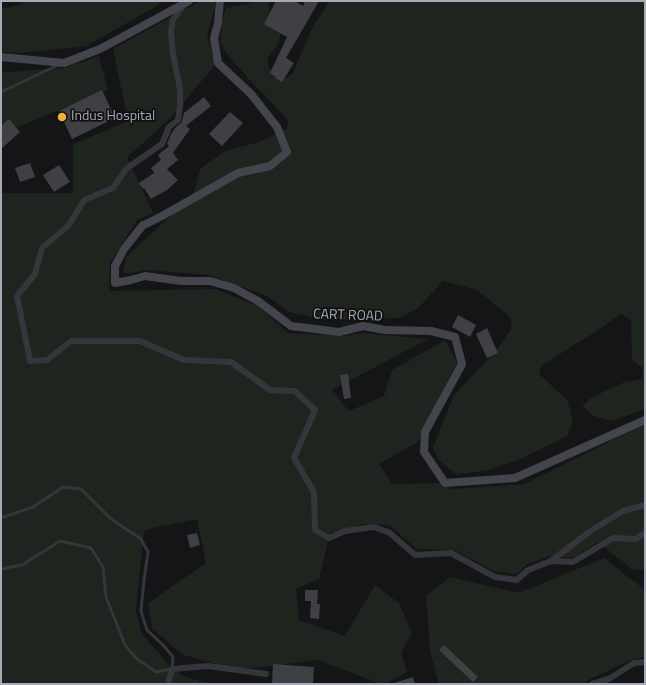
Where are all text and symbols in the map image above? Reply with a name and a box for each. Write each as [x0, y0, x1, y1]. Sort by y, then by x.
place label: Indus Hospital [71, 109, 155, 125]
marker: Indus Hospital [56, 111, 68, 123]
street label: CART ROAD [313, 306, 383, 326]

